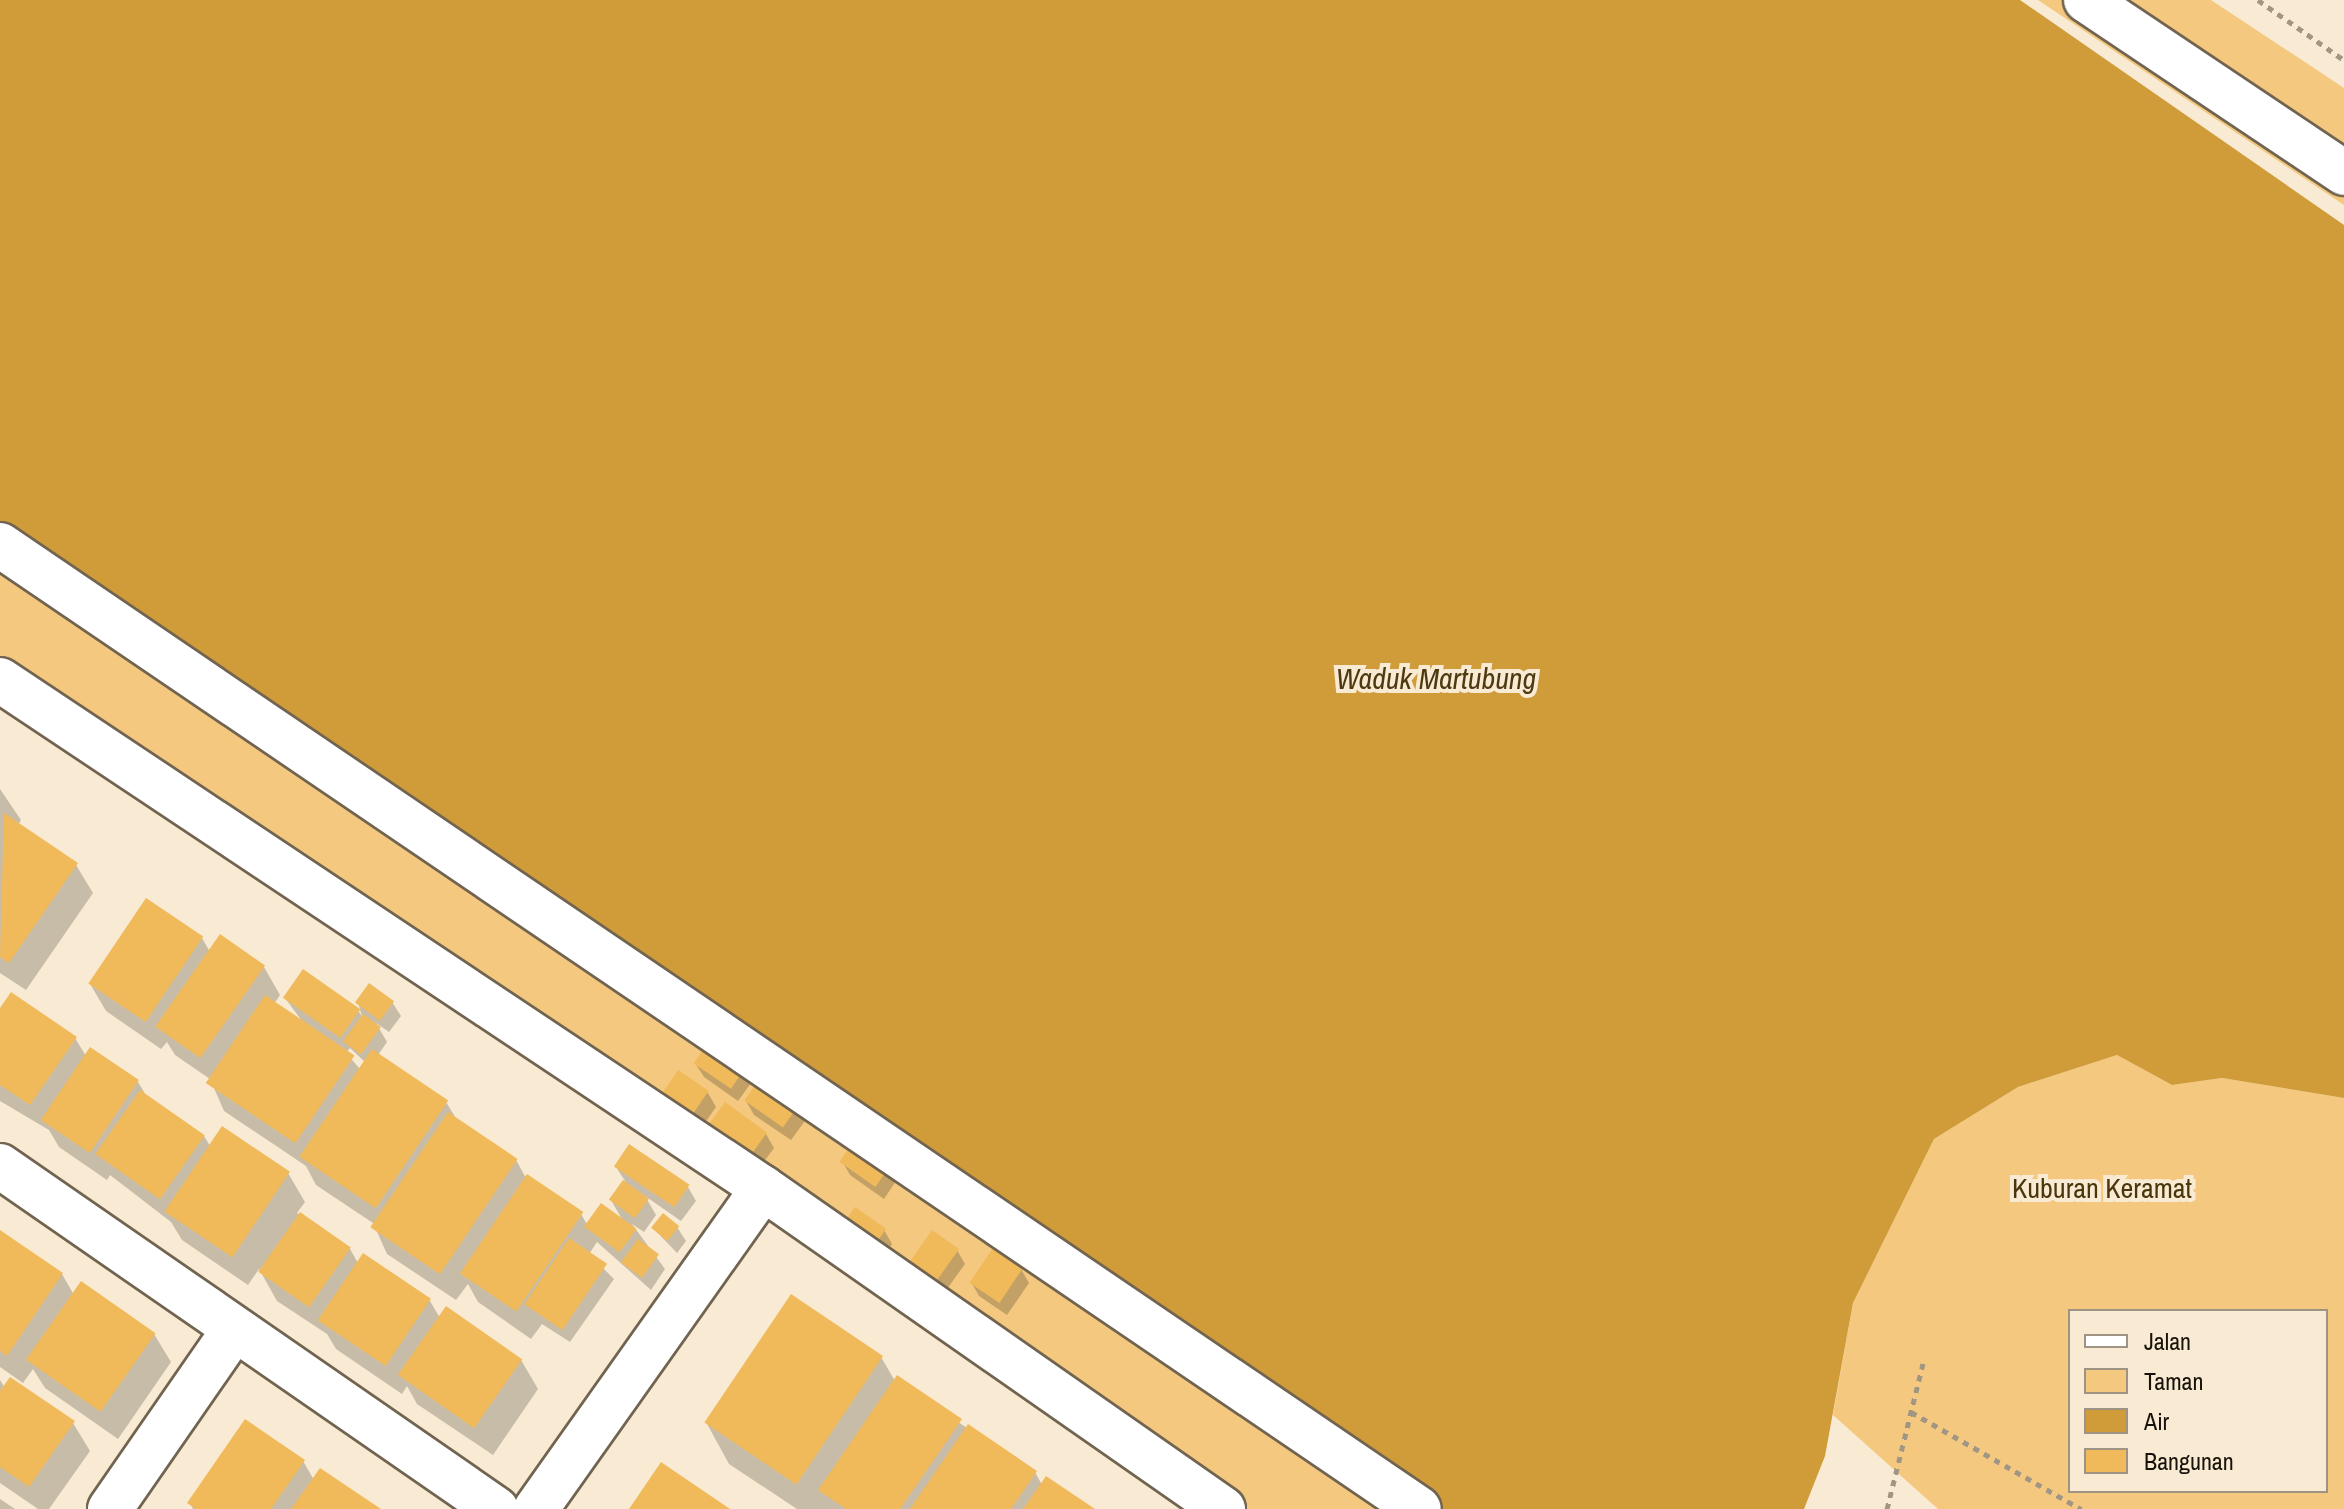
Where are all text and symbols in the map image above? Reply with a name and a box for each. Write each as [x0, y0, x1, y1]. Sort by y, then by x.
water label: Waduk Martubung [1336, 660, 1536, 696]
park label: Kuburan Keramat [2012, 1171, 2192, 1205]
legend [2068, 1309, 2328, 1493]
text: Jalan [2144, 1325, 2191, 1357]
text: Taman [2144, 1365, 2203, 1397]
text: Air [2144, 1405, 2169, 1437]
text: Bangunan [2144, 1445, 2234, 1477]

